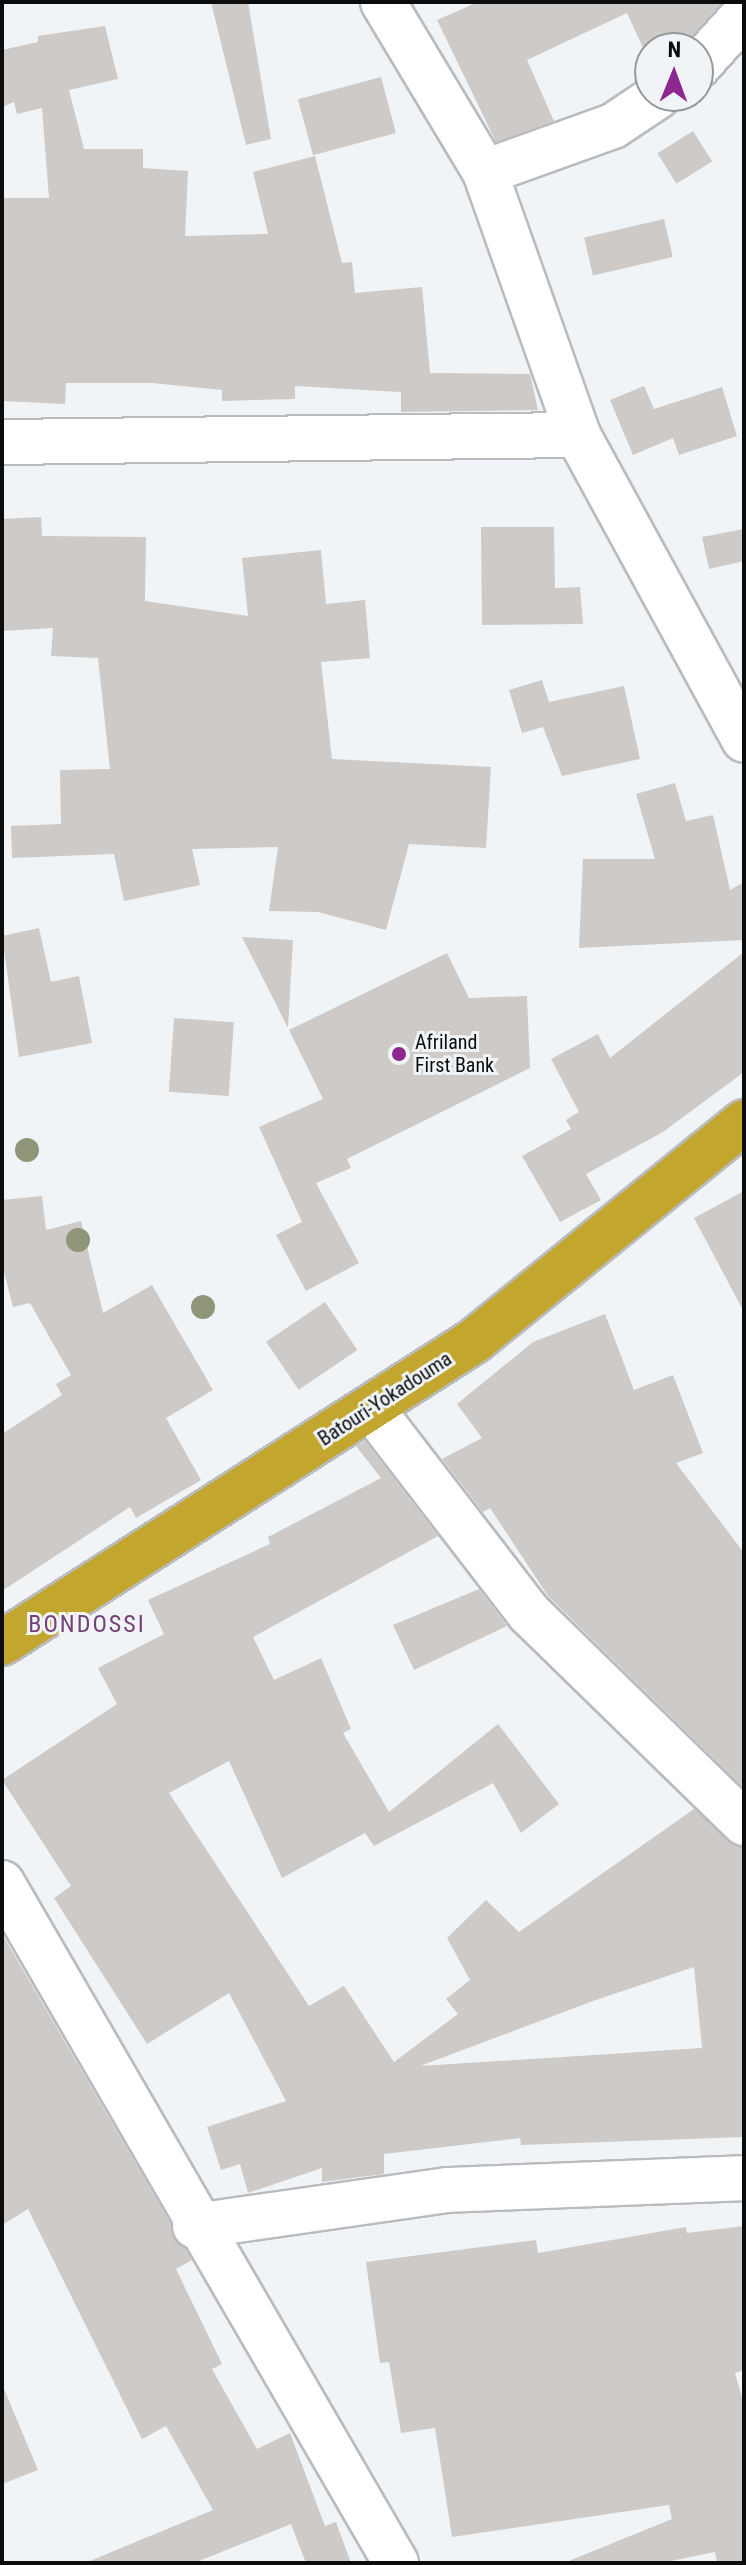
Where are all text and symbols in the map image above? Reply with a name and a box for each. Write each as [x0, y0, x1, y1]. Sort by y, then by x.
north arrow [634, 32, 714, 112]
text: N [667, 37, 681, 62]
place label: Afriland First Bank [415, 1030, 494, 1077]
marker: Afriland First Bank [390, 1045, 408, 1063]
street label: Batouri-Yokadouma [314, 1347, 456, 1451]
district label: BONDOSSI [28, 1611, 146, 1639]

